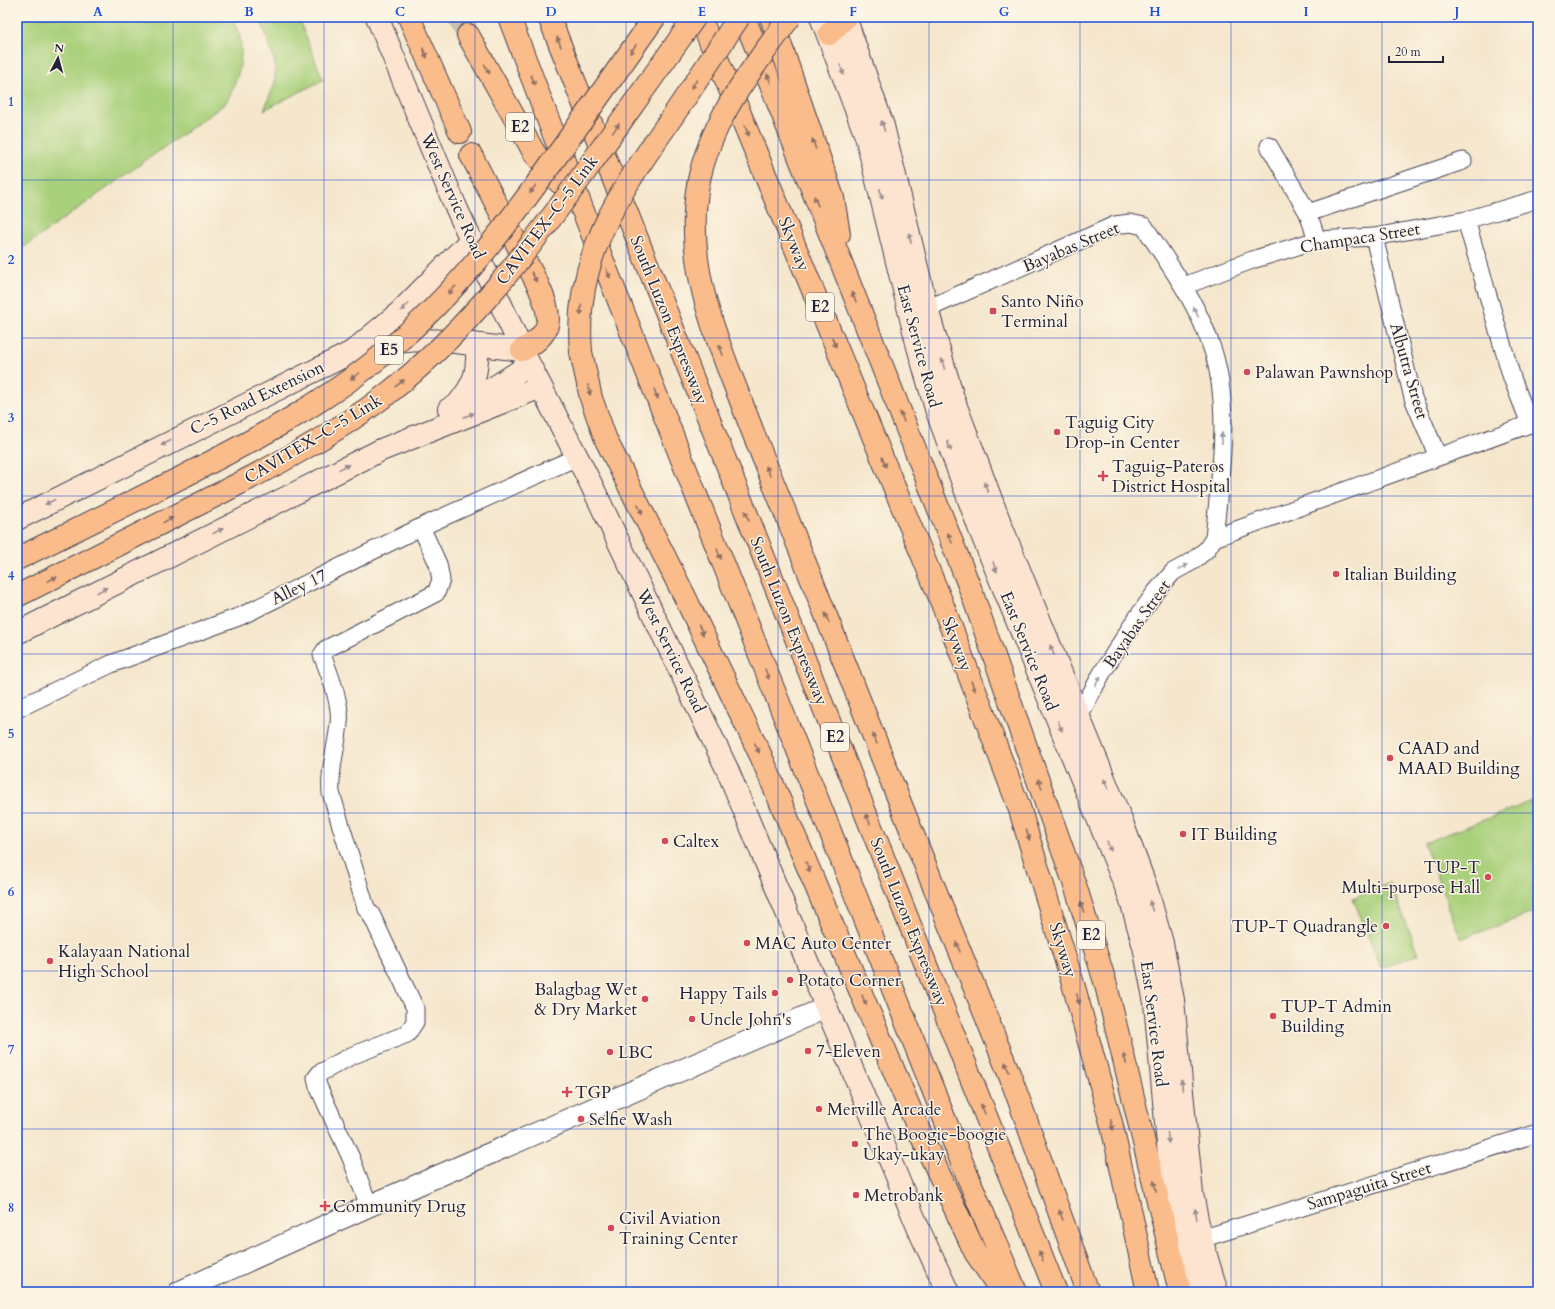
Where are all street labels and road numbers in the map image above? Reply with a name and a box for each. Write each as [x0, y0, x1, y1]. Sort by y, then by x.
road number: E2 [506, 113, 534, 141]
street label: West Service Road [415, 129, 491, 262]
street label: CAVITEX–C-5 Link [491, 150, 604, 290]
street label: Skyway [773, 213, 815, 275]
street label: Bayabas Street [1019, 216, 1123, 278]
street label: Champaca Street [1298, 217, 1422, 259]
street label: South Luzon Expressway [625, 232, 713, 408]
street label: East Service Road [891, 282, 947, 410]
road number: E2 [806, 293, 834, 321]
street label: Albutra Street [1384, 320, 1434, 422]
road number: E5 [375, 336, 403, 364]
street label: C-5 Road Extension [186, 355, 328, 441]
street label: CAVITEX–C-5 Link [240, 388, 387, 489]
street label: South Luzon Expressway [745, 533, 833, 709]
street label: Alley 17 [267, 564, 331, 610]
street label: Bayabas Street [1098, 575, 1176, 673]
street label: West Service Road [631, 584, 711, 717]
street label: East Service Road [995, 588, 1063, 714]
street label: Skyway [936, 613, 978, 675]
road number: E2 [821, 723, 849, 751]
street label: South Luzon Expressway [865, 834, 953, 1010]
street label: Skyway [1044, 920, 1082, 980]
road number: E2 [1077, 921, 1105, 949]
street label: East Service Road [1135, 960, 1173, 1088]
street label: Sampaguita Street [1304, 1156, 1434, 1216]

